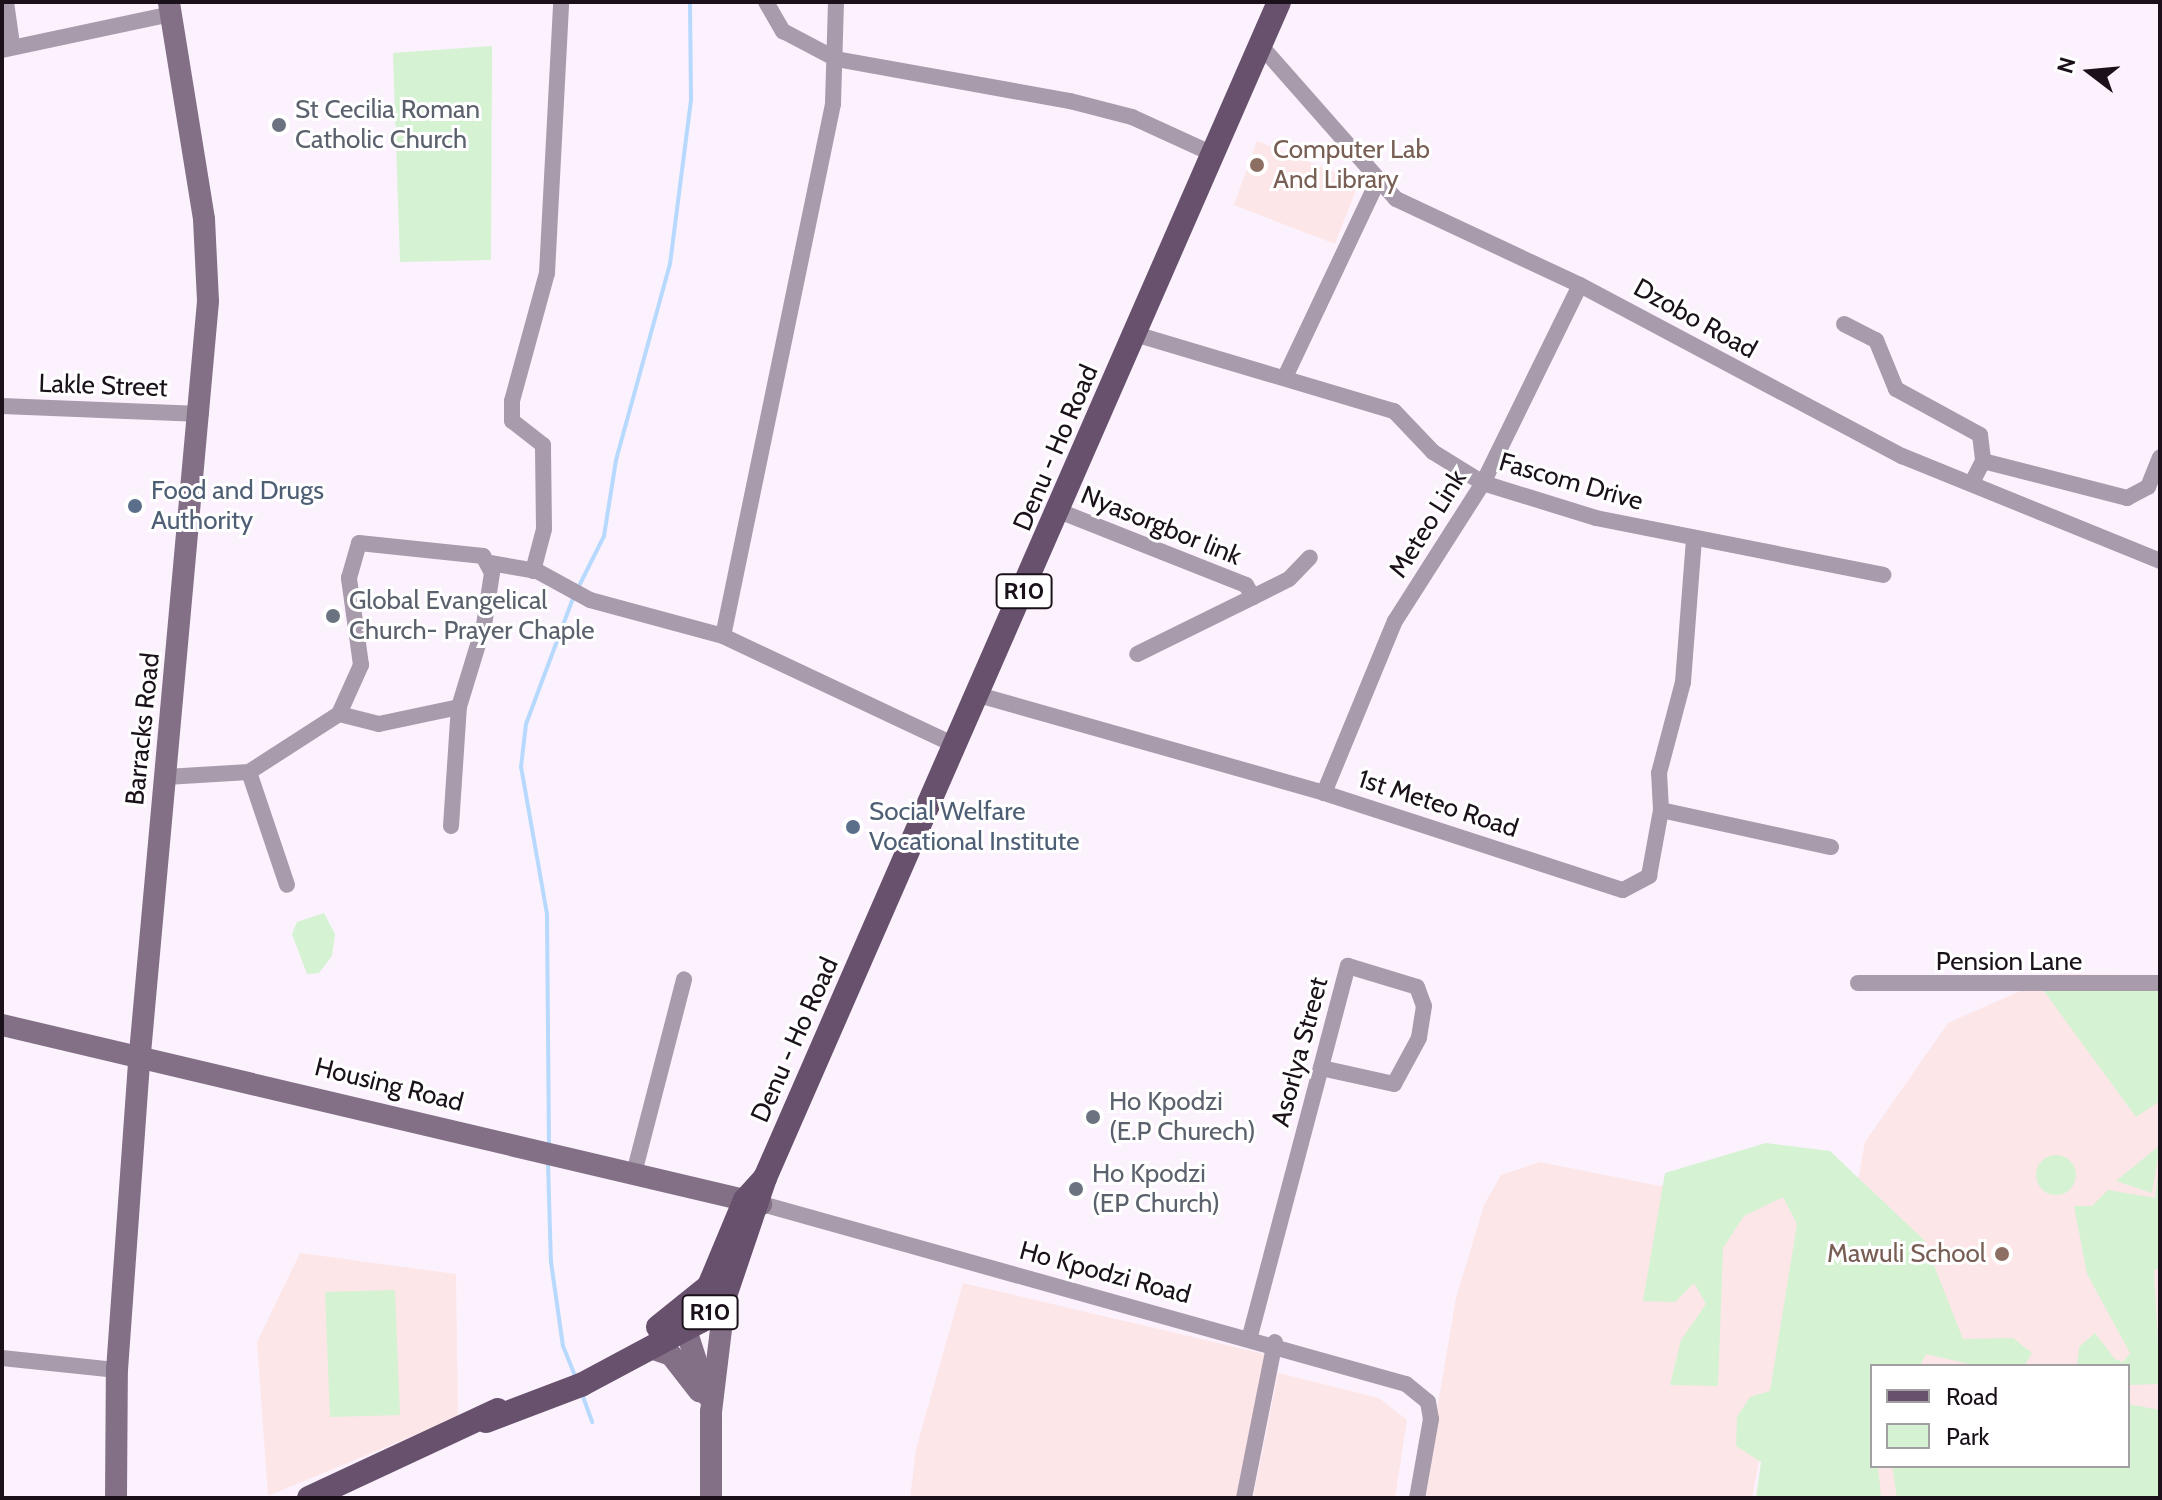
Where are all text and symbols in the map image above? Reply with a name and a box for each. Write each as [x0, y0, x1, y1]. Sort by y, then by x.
north arrow [2050, 32, 2130, 112]
text: N [2051, 54, 2082, 76]
place label: St Cecilia Roman Catholic Church [295, 94, 480, 156]
marker: St Cecilia Roman Catholic Church [270, 116, 288, 134]
place label: Computer Lab And Library [1273, 134, 1430, 196]
marker: Computer Lab And Library [1248, 156, 1266, 174]
street label: Dzobo Road [1628, 272, 1762, 366]
street label: Denu - Ho Road [1007, 360, 1105, 536]
street label: Lakle Street [38, 368, 168, 404]
street label: Fascom Drive [1495, 447, 1647, 517]
street label: Meteo Link [1383, 464, 1473, 584]
place label: Food and Drugs Authority [151, 475, 324, 536]
street label: Nyasorgbor link [1076, 480, 1246, 572]
marker: Food and Drugs Authority [126, 497, 144, 515]
road number: R10 [994, 571, 1054, 611]
place label: Global Evangelical Church- Prayer Chaple [349, 585, 595, 646]
marker: Global Evangelical Church- Prayer Chaple [324, 607, 342, 625]
street label: Barracks Road [119, 651, 167, 807]
street label: 1st Meteo Road [1354, 763, 1522, 845]
place label: Social Welfare Vocational Institute [869, 796, 1080, 858]
marker: Social Welfare Vocational Institute [844, 818, 862, 836]
street label: Pension Lane [1936, 946, 2082, 978]
street label: Denu - Ho Road [745, 953, 845, 1127]
street label: Asorlya Street [1265, 974, 1335, 1130]
street label: Housing Road [312, 1051, 466, 1119]
place label: Ho Kpodzi (E.P Churech) [1109, 1086, 1256, 1148]
marker: Ho Kpodzi (E.P Churech) [1084, 1108, 1102, 1126]
place label: Ho Kpodzi (EP Church) [1092, 1158, 1220, 1220]
marker: Ho Kpodzi (EP Church) [1067, 1180, 1085, 1198]
street label: Ho Kpodzi Road [1016, 1235, 1194, 1311]
place label: Mawuli School [1827, 1238, 1986, 1270]
marker: Mawuli School [1993, 1245, 2011, 1263]
road number: R10 [680, 1292, 740, 1332]
legend [1870, 1364, 2130, 1468]
text: Road [1946, 1382, 1998, 1411]
text: Park [1946, 1422, 1989, 1451]

